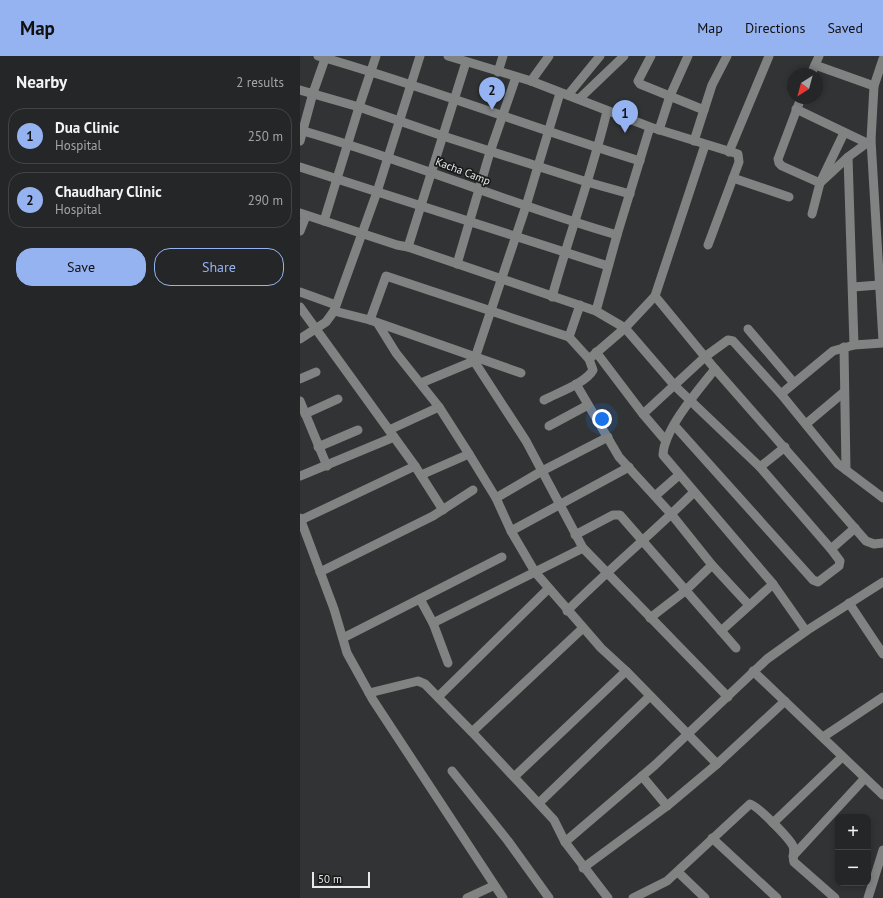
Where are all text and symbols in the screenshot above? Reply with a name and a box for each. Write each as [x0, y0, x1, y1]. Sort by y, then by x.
text: Map [20, 16, 55, 40]
text: Map [697, 19, 723, 37]
text: Directions [745, 19, 805, 37]
text: Saved [827, 19, 863, 37]
north arrow [787, 68, 823, 104]
text: Nearby [16, 71, 67, 93]
text: 2 results [236, 74, 284, 91]
pin: 2 [479, 77, 505, 110]
pin: 1 [612, 100, 638, 133]
text: Dua Clinic [55, 118, 119, 137]
text: 1 [26, 128, 34, 145]
text: 250 m [248, 128, 283, 145]
text: Hospital [55, 137, 101, 154]
street label: Kacha Camp [434, 154, 492, 188]
text: Chaudhary Clinic [55, 182, 162, 201]
text: 2 [26, 192, 34, 209]
text: 290 m [248, 192, 283, 209]
text: Hospital [55, 201, 101, 218]
button: Save [16, 248, 146, 286]
button: Share [154, 248, 284, 286]
your location [592, 409, 612, 429]
map controls [835, 814, 871, 886]
button: + [835, 814, 871, 850]
button: − [835, 850, 871, 886]
scale bar [312, 870, 370, 889]
text: 50 m [318, 872, 342, 886]

